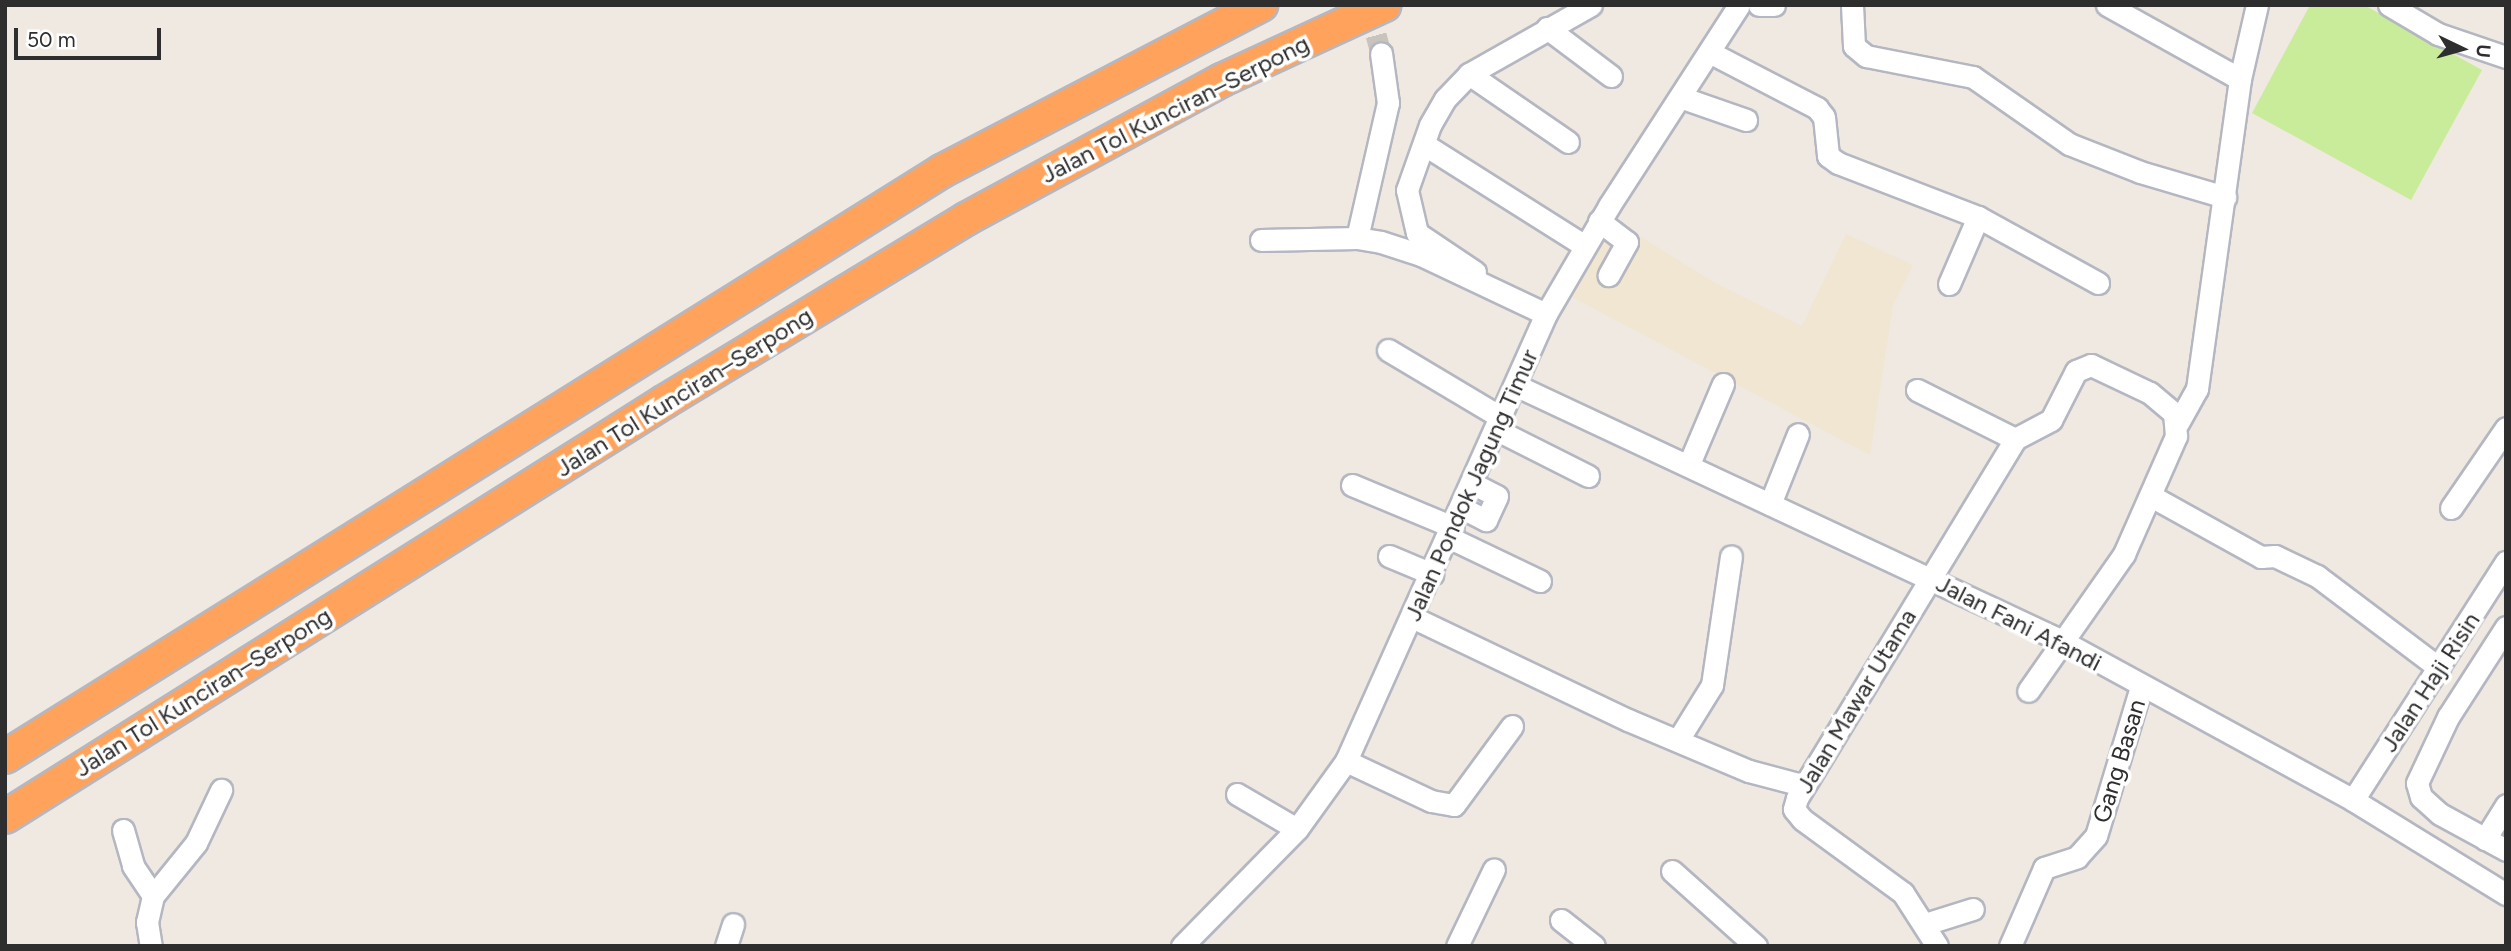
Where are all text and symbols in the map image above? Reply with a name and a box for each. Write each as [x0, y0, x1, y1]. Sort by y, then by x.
scale bar [18, 14, 164, 58]
north arrow [2427, 14, 2497, 84]
text: 50 m [27, 27, 76, 52]
street label: Jalan Tol Kunciran–Serpong [1036, 29, 1314, 189]
text: U [2471, 43, 2495, 59]
street label: Jalan Tol Kunciran–Serpong [551, 301, 817, 483]
street label: Jalan Pondok Jagung Timur [1398, 345, 1544, 625]
street label: Jalan Fani Afandi [1931, 569, 2107, 677]
street label: Jalan Tol Kunciran–Serpong [70, 601, 336, 783]
street label: Jalan Mawar Utama [1790, 604, 1922, 798]
street label: Jalan Haji Risin [2374, 607, 2486, 757]
street label: Gang Basan [2087, 696, 2151, 826]

